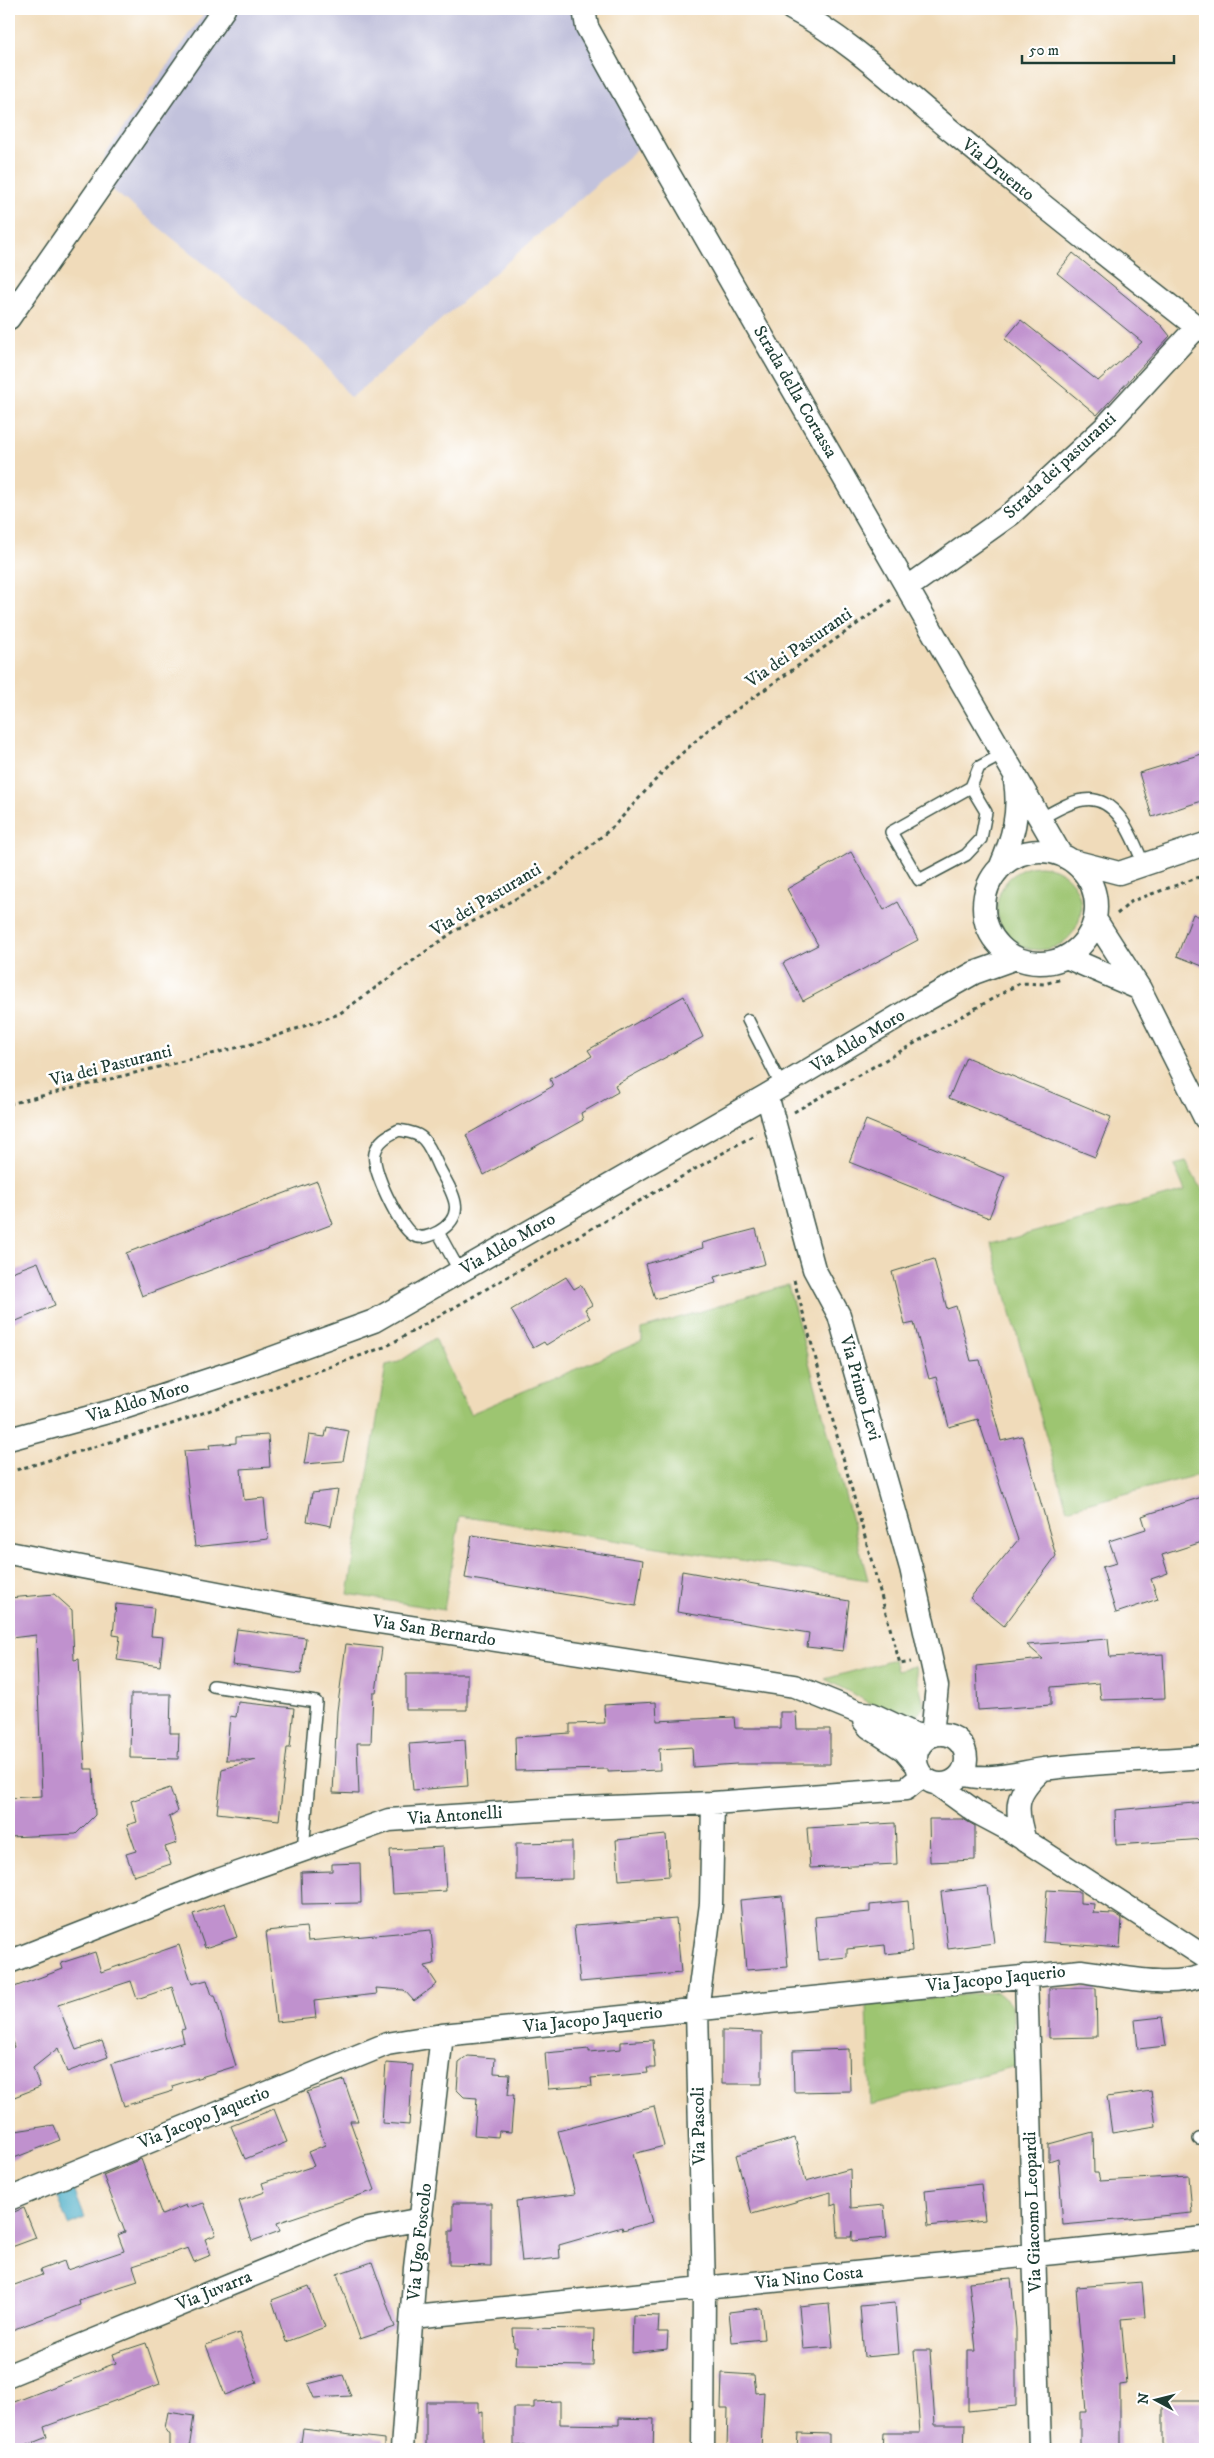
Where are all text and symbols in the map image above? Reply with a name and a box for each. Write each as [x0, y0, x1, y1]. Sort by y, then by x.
scale bar [1022, 32, 1174, 64]
text: 50 m [1029, 41, 1059, 60]
street label: Via Druento [956, 133, 1039, 206]
street label: Strada della Cortassa [748, 322, 842, 462]
street label: Strada dei pasturanti [999, 408, 1121, 524]
street label: Via dei Pasturanti [741, 603, 856, 693]
street label: Via dei Pasturanti [426, 858, 545, 942]
street label: Via Aldo Moro [806, 1004, 909, 1078]
street label: Via dei Pasturanti [47, 1040, 174, 1092]
street label: Via Aldo Moro [456, 1208, 560, 1281]
street label: Via Primo Levi [834, 1332, 885, 1443]
street label: Via Aldo Moro [83, 1376, 192, 1428]
street label: Via San Bernardo [370, 1610, 498, 1652]
street label: Via Antonelli [406, 1802, 503, 1830]
street label: Via Jacopo Jaquerio [924, 1961, 1067, 1997]
street label: Via Jacopo Jaquerio [521, 2002, 664, 2038]
street label: Via Jacopo Jaquerio [134, 2082, 273, 2155]
street label: Via Pascoli [687, 2087, 711, 2166]
street label: Via Giacomo Leopardi [1019, 2131, 1047, 2294]
street label: Via Ugo Foscolo [403, 2182, 437, 2303]
street label: Via Nino Costa [753, 2261, 864, 2295]
street label: Via Juvarra [172, 2266, 255, 2316]
north arrow [1132, 2376, 1182, 2426]
text: N [1134, 2391, 1154, 2405]

